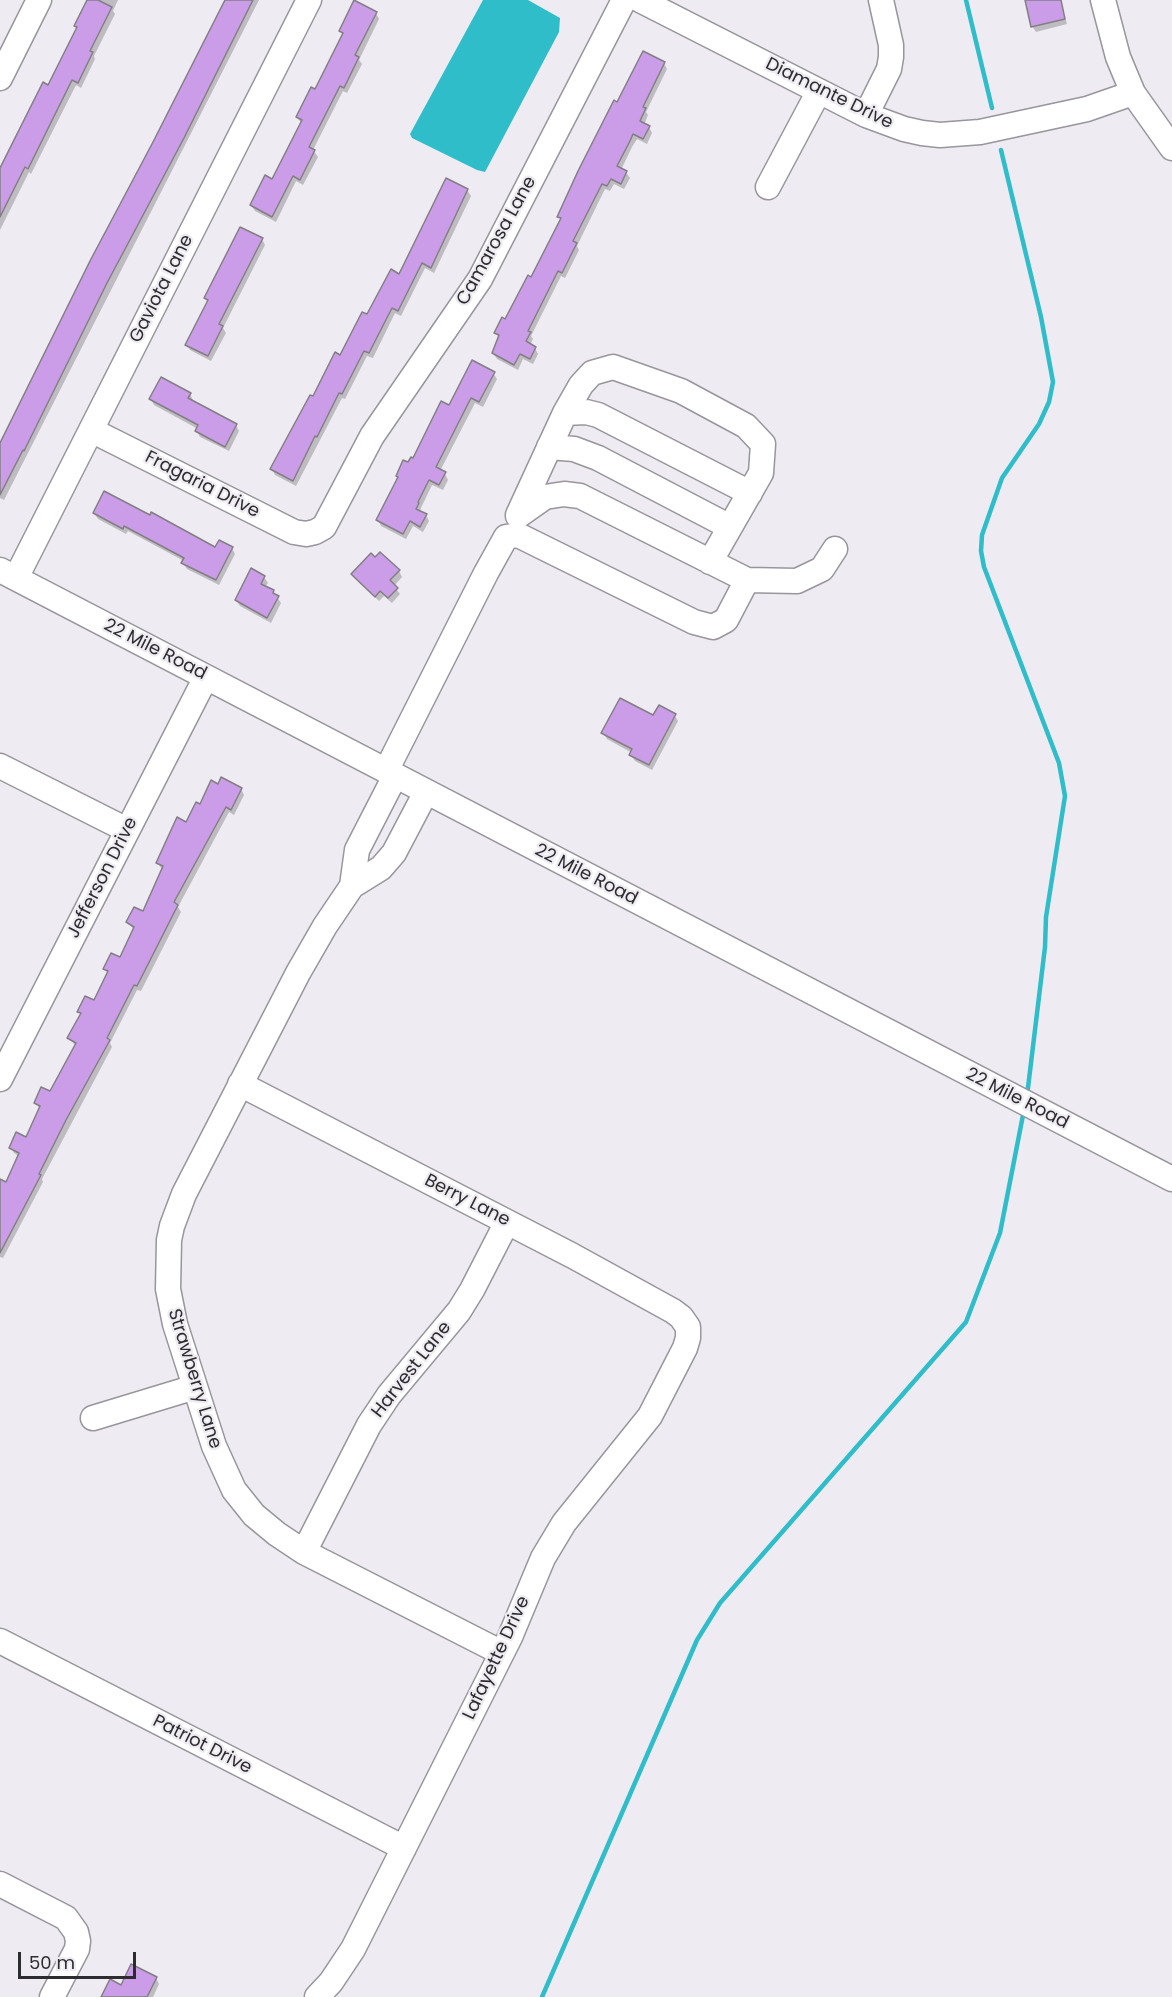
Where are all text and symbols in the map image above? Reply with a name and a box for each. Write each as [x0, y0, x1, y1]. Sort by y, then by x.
street label: Diamante Drive [762, 54, 896, 134]
street label: Camarosa Lane [453, 173, 541, 309]
street label: Gaviota Lane [126, 231, 198, 347]
street label: Fragaria Drive [141, 447, 263, 523]
street label: 22 Mile Road [100, 615, 210, 685]
street label: Jefferson Drive [63, 814, 143, 942]
street label: 22 Mile Road [531, 840, 641, 910]
street label: 22 Mile Road [962, 1064, 1072, 1134]
street label: Berry Lane [421, 1170, 513, 1232]
street label: Strawberry Lane [162, 1306, 226, 1452]
street label: Harvest Lane [368, 1318, 456, 1422]
street label: Lafayette Drive [459, 1593, 535, 1723]
street label: Patriot Drive [149, 1711, 255, 1779]
scale bar [21, 1940, 140, 1978]
text: 50 m [29, 1950, 75, 1975]

